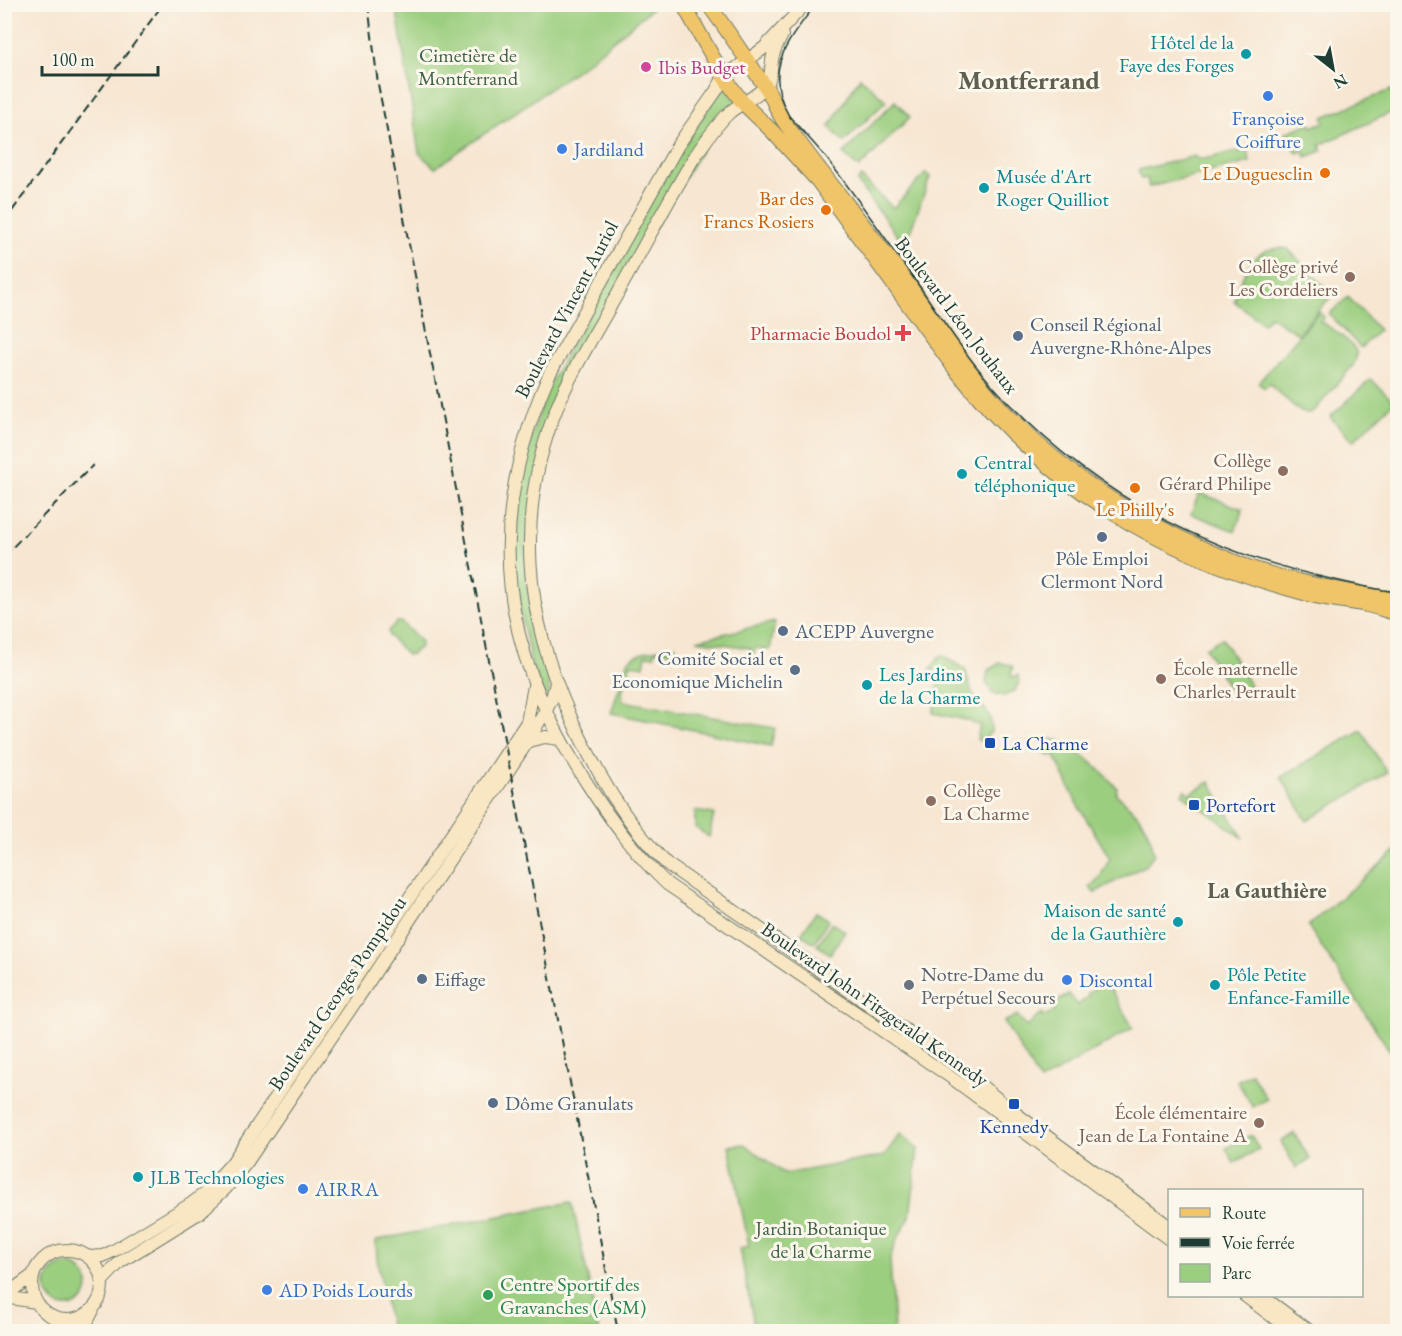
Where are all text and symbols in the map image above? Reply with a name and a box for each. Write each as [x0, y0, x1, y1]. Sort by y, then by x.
place label: Hôtel de la Faye des Forges [1119, 29, 1234, 78]
scale bar [42, 39, 158, 77]
north arrow [1303, 39, 1363, 99]
park label: Cimetière de Montferrand [418, 42, 519, 91]
marker: Hôtel de la Faye des Forges [1239, 47, 1253, 61]
text: 100 m [51, 48, 95, 71]
place label: Ibis Budget [658, 54, 746, 80]
marker: Ibis Budget [639, 60, 653, 74]
district label: Montferrand [958, 63, 1101, 97]
text: N [1329, 69, 1351, 94]
marker: Françoise Coiffure [1261, 89, 1275, 103]
place label: Françoise Coiffure [1232, 105, 1304, 154]
place label: Jardiland [572, 136, 645, 162]
marker: Jardiland [555, 142, 569, 156]
place label: Le Duguesclin [1202, 160, 1313, 186]
place label: Musée d'Art Roger Quilliot [996, 163, 1109, 212]
marker: Le Duguesclin [1318, 166, 1332, 180]
marker: Musée d'Art Roger Quilliot [977, 181, 991, 195]
place label: Bar des Francs Rosiers [703, 185, 814, 234]
marker: Bar des Francs Rosiers [819, 203, 833, 217]
street label: Boulevard Vincent Auriol [508, 216, 624, 402]
street label: Boulevard Léon Jouhaux [889, 231, 1025, 399]
place label: Collège privé Les Cordeliers [1229, 253, 1338, 302]
marker: Collège privé Les Cordeliers [1343, 270, 1357, 284]
place label: Conseil Régional Auvergne-Rhône-Alpes [1029, 311, 1211, 360]
place label: Pharmacie Boudol [750, 320, 891, 346]
marker: Pharmacie Boudol [896, 326, 910, 340]
marker: Conseil Régional Auvergne-Rhône-Alpes [1011, 329, 1025, 343]
place label: Collège Gérard Philipe [1159, 447, 1271, 496]
place label: Central téléphonique [974, 449, 1075, 498]
marker: Collège Gérard Philipe [1276, 464, 1290, 478]
marker: Central téléphonique [955, 467, 969, 481]
marker: Le Philly's [1128, 481, 1142, 495]
place label: Le Philly's [1096, 496, 1174, 522]
marker: Pôle Emploi Clermont Nord [1095, 530, 1109, 544]
place label: Pôle Emploi Clermont Nord [1041, 545, 1164, 594]
place label: ACEPP Auvergne [794, 618, 934, 644]
marker: ACEPP Auvergne [776, 624, 790, 638]
place label: Comité Social et Economique Michelin [611, 645, 784, 694]
place label: École maternelle Charles Perrault [1173, 655, 1298, 704]
place label: Les Jardins de la Charme [879, 661, 980, 710]
marker: Comité Social et Economique Michelin [788, 663, 802, 677]
marker: École maternelle Charles Perrault [1154, 672, 1168, 686]
marker: Les Jardins de la Charme [860, 678, 874, 692]
place label: La Charme [1002, 730, 1088, 756]
marker: La Charme [983, 736, 997, 750]
place label: Collège La Charme [943, 777, 1029, 826]
place label: Portefort [1206, 792, 1276, 818]
marker: Collège La Charme [924, 794, 938, 808]
marker: Portefort [1187, 798, 1201, 812]
district label: La Gauthière [1207, 876, 1327, 905]
street label: Boulevard Georges Pompidou [262, 890, 412, 1095]
place label: Maison de santé de la Gauthière [1044, 897, 1166, 946]
marker: Maison de santé de la Gauthière [1171, 915, 1185, 929]
street label: Boulevard John Fitzgerald Kennedy [756, 916, 994, 1093]
place label: Notre-Dame du Perpétuel Secours [921, 961, 1055, 1010]
place label: Pôle Petite Enfance-Famille [1227, 961, 1350, 1010]
place label: Eiffage [434, 966, 486, 992]
place label: Discontal [1079, 967, 1153, 993]
marker: Eiffage [415, 972, 429, 986]
marker: Discontal [1060, 973, 1074, 987]
marker: Notre-Dame du Perpétuel Secours [902, 978, 916, 992]
marker: Pôle Petite Enfance-Famille [1208, 978, 1222, 992]
place label: Dôme Granulats [505, 1090, 633, 1116]
marker: Dôme Granulats [486, 1096, 500, 1110]
marker: Kennedy [1007, 1097, 1021, 1111]
place label: École élémentaire Jean de La Fontaine A [1077, 1099, 1247, 1148]
place label: Kennedy [979, 1113, 1049, 1139]
marker: École élémentaire Jean de La Fontaine A [1252, 1116, 1266, 1130]
place label: JLB Technologies [148, 1164, 284, 1190]
marker: JLB Technologies [131, 1170, 145, 1184]
place label: AIRRA [314, 1176, 379, 1202]
marker: AIRRA [296, 1182, 310, 1196]
legend [1168, 1189, 1363, 1297]
text: Route [1222, 1201, 1266, 1224]
park label: Jardin Botanique de la Charme [753, 1215, 887, 1264]
text: Voie ferrée [1222, 1231, 1294, 1254]
text: Parc [1222, 1261, 1252, 1284]
place label: Centre Sportif des Gravanches (ASM) [500, 1271, 646, 1320]
place label: AD Poids Lourds [278, 1277, 413, 1303]
marker: AD Poids Lourds [260, 1283, 274, 1297]
marker: Centre Sportif des Gravanches (ASM) [481, 1288, 495, 1302]

